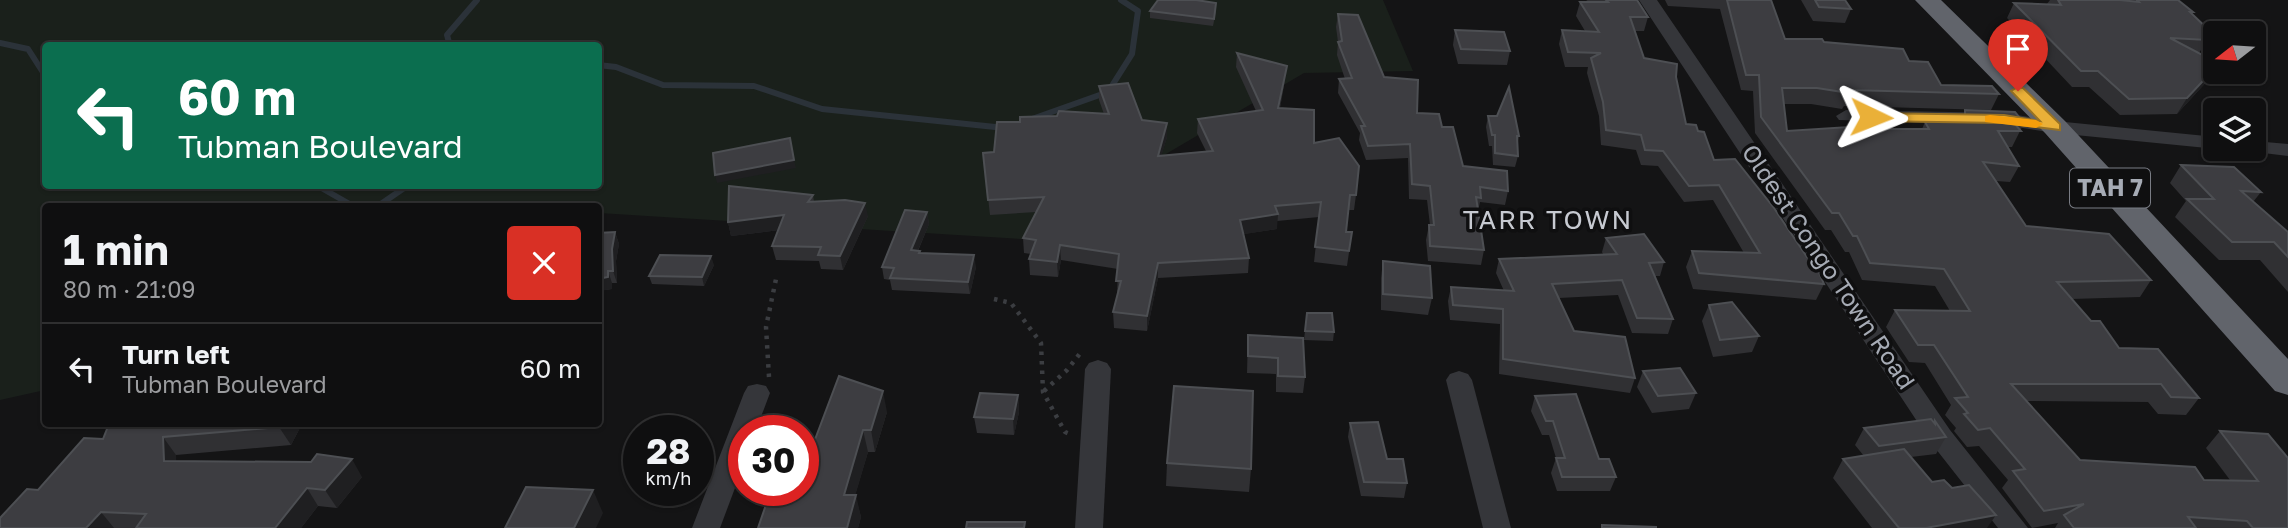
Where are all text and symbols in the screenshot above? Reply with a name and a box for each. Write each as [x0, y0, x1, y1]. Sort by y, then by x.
pin [1988, 19, 2048, 91]
north arrow [2203, 21, 2266, 84]
map controls [2203, 21, 2266, 161]
icon: arrive [1999, 30, 2037, 68]
text: 60 m [178, 67, 296, 126]
icon: left [63, 70, 154, 161]
position arrow [1834, 80, 1908, 154]
button: layers [2203, 98, 2266, 161]
text: Tubman Boulevard [178, 127, 463, 165]
street label: Oldest Congo Town Road [1736, 138, 1922, 394]
road number: TAH 7 [2070, 168, 2150, 208]
district label: TARR TOWN [1463, 204, 1633, 235]
text: 1 min [63, 224, 169, 274]
button: close [507, 226, 581, 300]
text: 80 m · 21:09 [63, 275, 195, 303]
text: Turn left [122, 339, 230, 370]
icon: left [63, 350, 101, 388]
text: 60 m [520, 353, 581, 384]
text: Tubman Boulevard [122, 370, 327, 398]
speed limit sign: 30 [728, 415, 819, 506]
text: 28 [647, 430, 690, 472]
text: km/h [646, 467, 691, 489]

